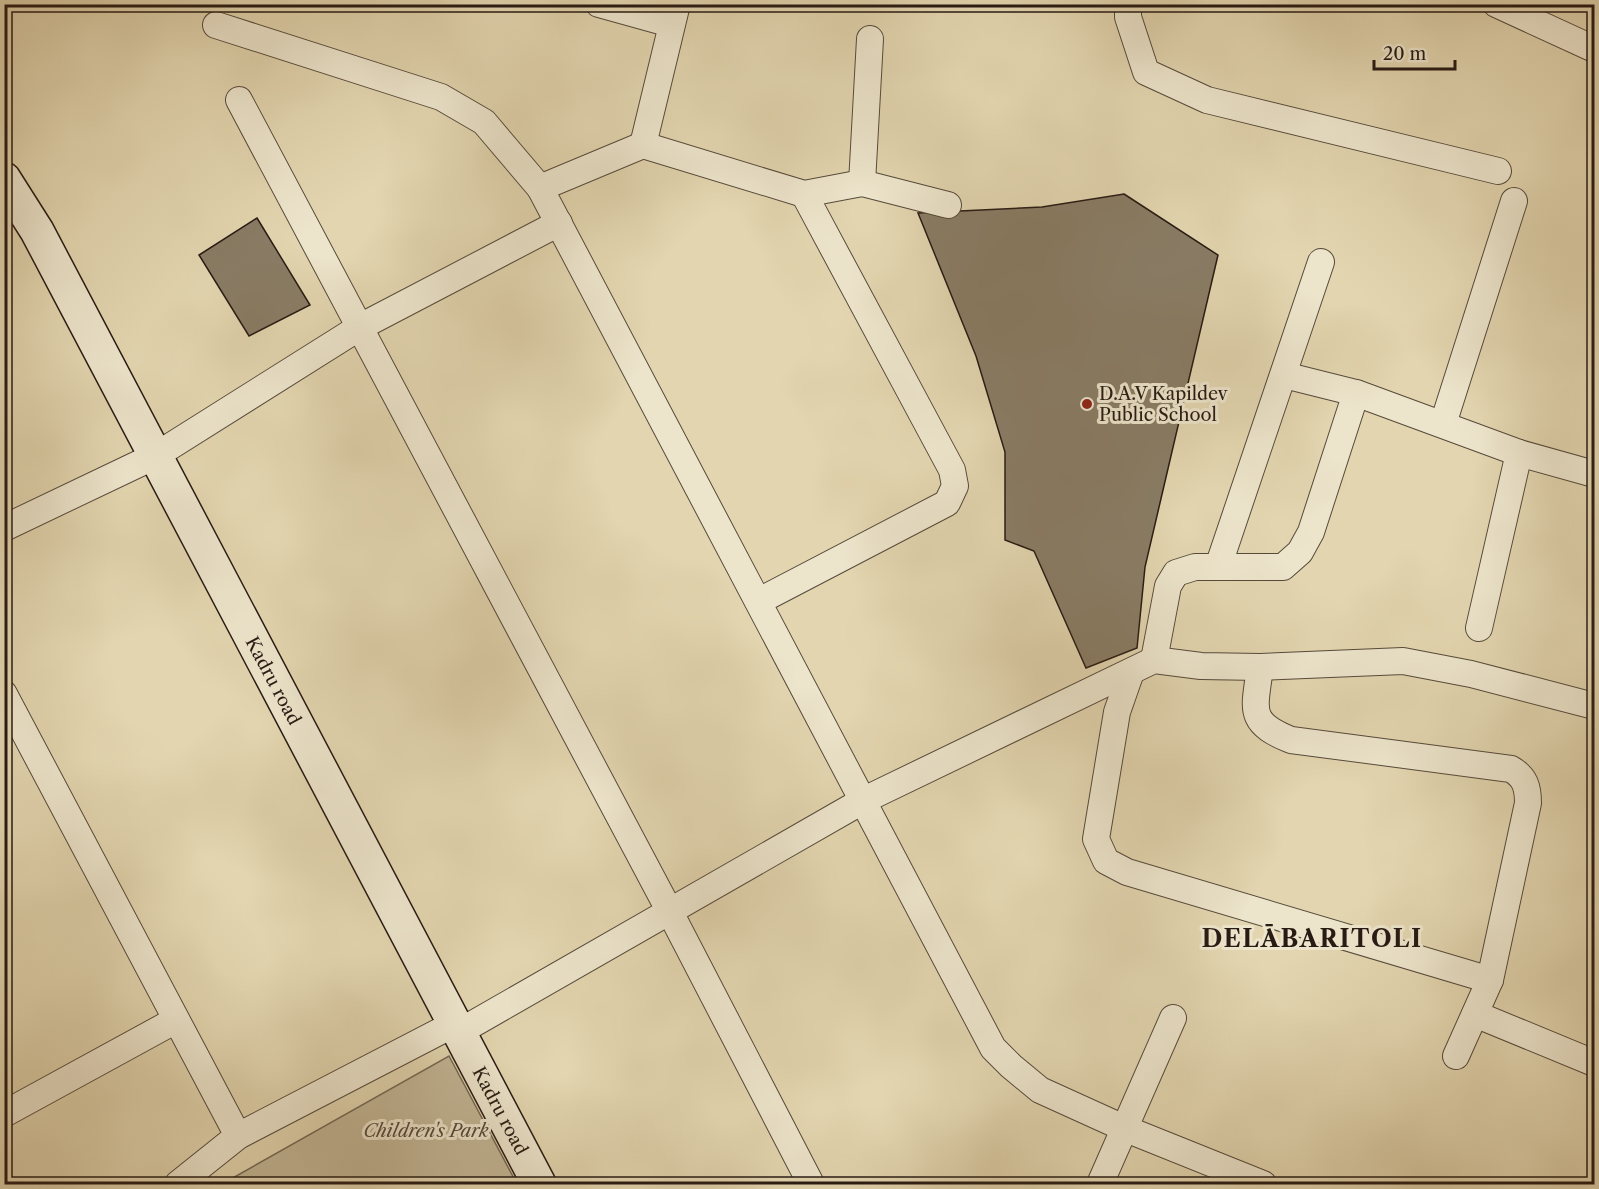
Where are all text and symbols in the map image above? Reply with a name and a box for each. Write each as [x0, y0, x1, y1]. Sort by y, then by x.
scale bar [1374, 33, 1455, 71]
text: 20 m [1383, 43, 1427, 65]
place label: D.A.V Kapildev Public School [1099, 383, 1228, 426]
marker: D.A.V Kapildev Public School [1080, 397, 1094, 411]
street label: Kadru road [241, 633, 305, 729]
district label: DELĀBARITOLI [1201, 924, 1423, 953]
street label: Kadru road [468, 1063, 532, 1159]
park label: Children's Park [363, 1120, 489, 1142]

